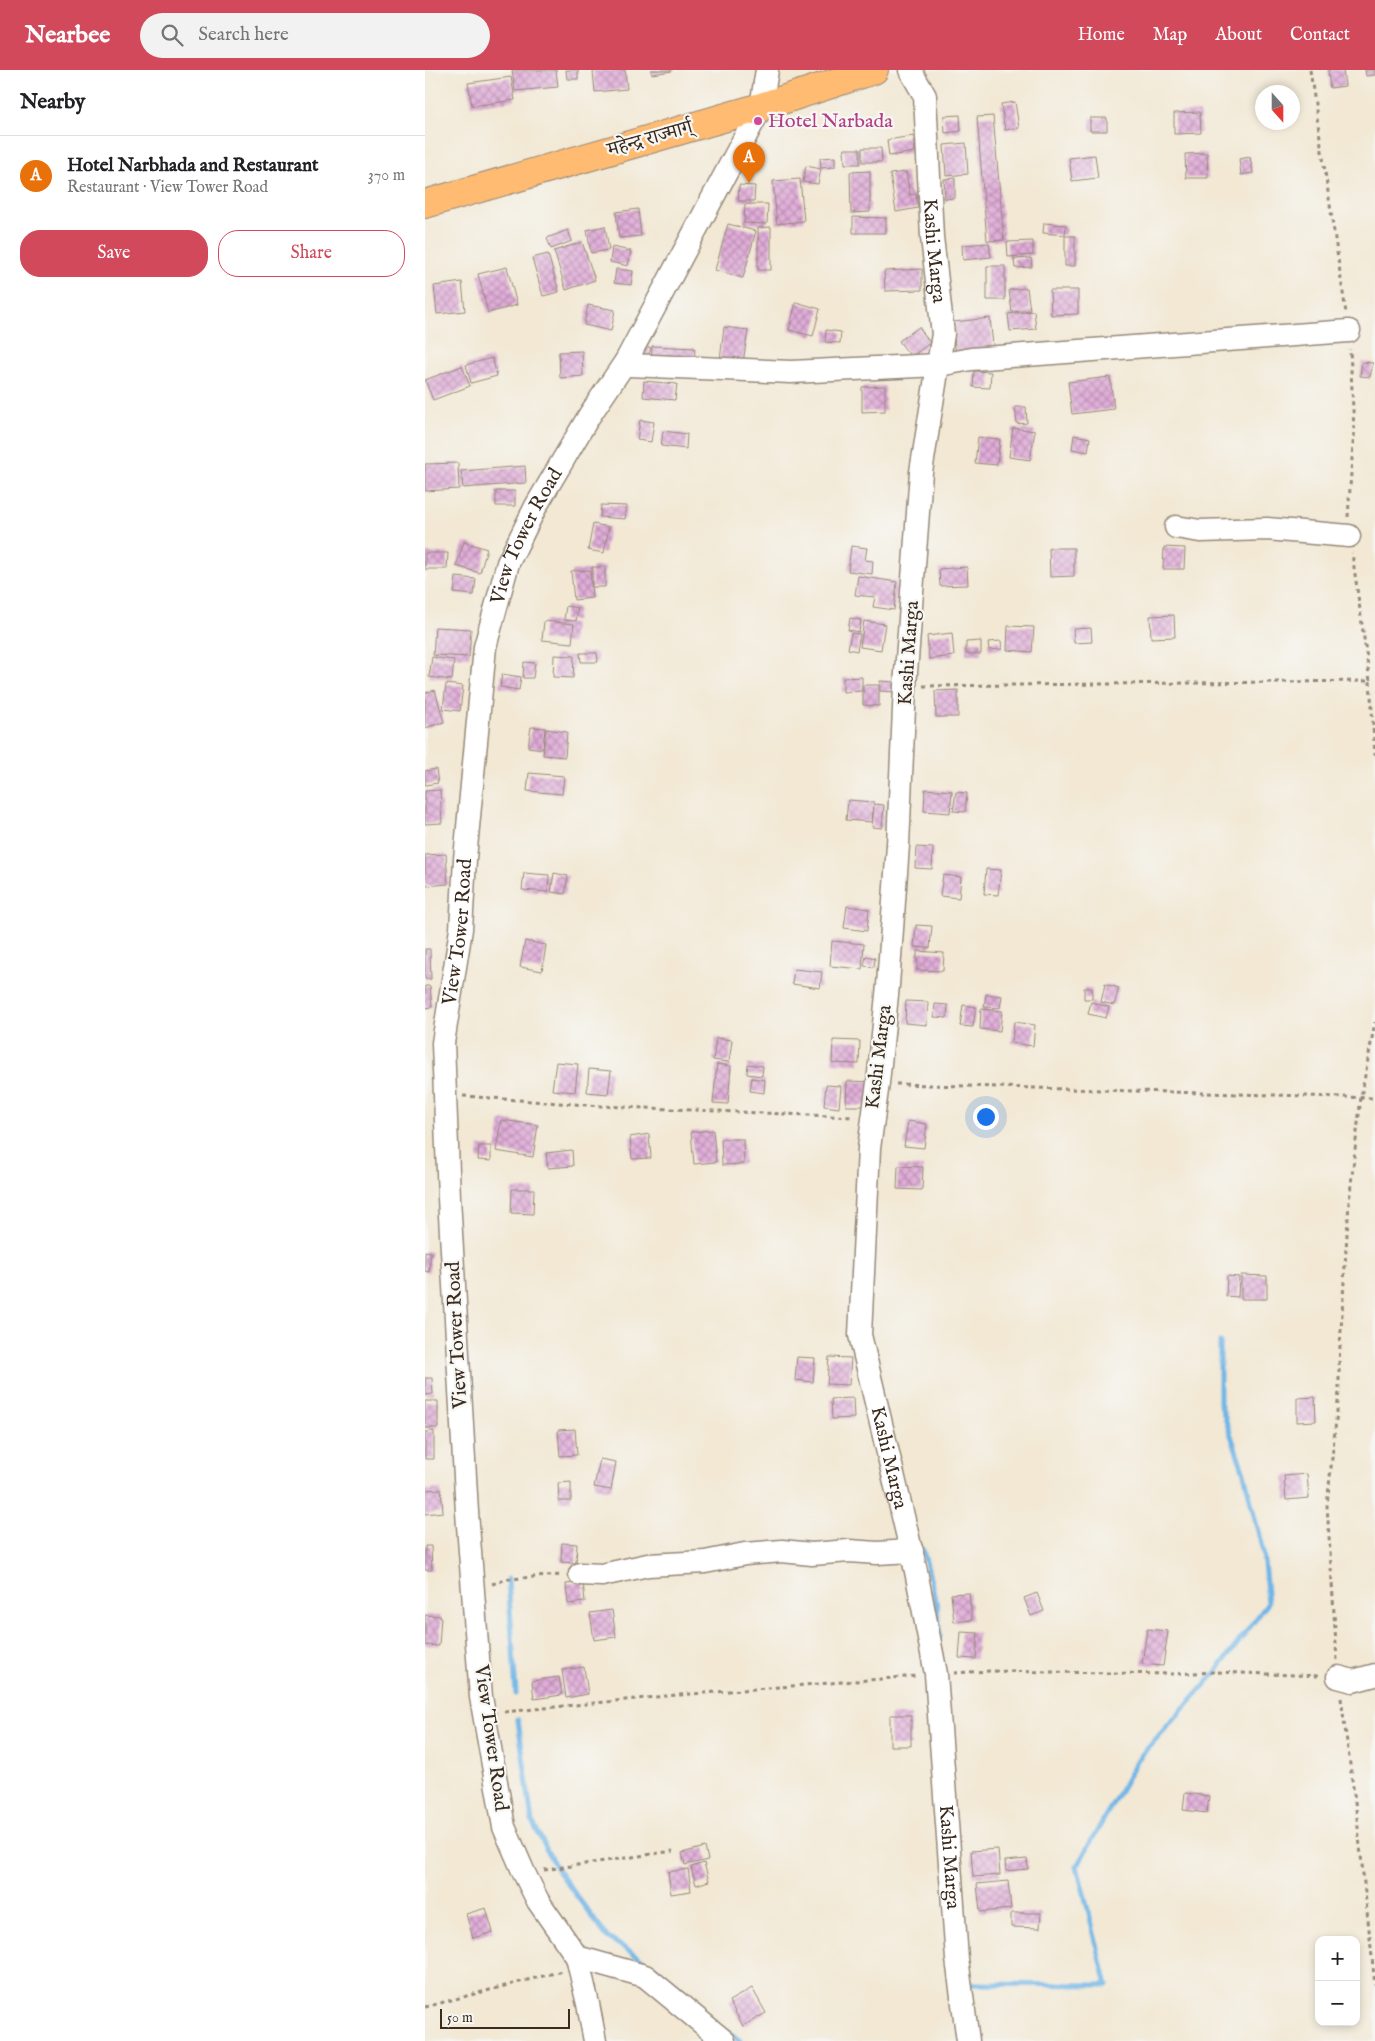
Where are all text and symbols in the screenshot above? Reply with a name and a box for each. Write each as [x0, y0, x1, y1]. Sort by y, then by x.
search box [140, 13, 490, 58]
text: Nearbee [25, 20, 110, 51]
icon: search [158, 21, 186, 49]
text: Search here [198, 23, 289, 47]
text: Home [1078, 24, 1125, 47]
text: Map [1153, 24, 1187, 47]
text: About [1215, 24, 1262, 47]
text: Contact [1290, 24, 1350, 47]
north arrow [1255, 85, 1300, 130]
text: Nearby [20, 89, 85, 116]
place label: Hotel Narbada [768, 109, 893, 134]
street label: महेन्द्र राज्मार्ग् [603, 113, 699, 163]
marker: Hotel Narbada [752, 115, 764, 127]
pin: A [733, 142, 765, 183]
text: Hotel Narbhada and Restaurant [67, 154, 319, 178]
text: A [31, 166, 41, 186]
text: 370 m [368, 166, 405, 186]
text: Restaurant · View Tower Road [67, 178, 268, 198]
street label: Kashi Marga [918, 198, 952, 305]
button: Save [20, 230, 208, 277]
button: Share [218, 230, 405, 277]
street label: View Tower Road [485, 463, 568, 608]
street label: Kashi Marga [893, 600, 925, 706]
street label: View Tower Road [436, 857, 478, 1008]
street label: Kashi Marga [860, 1003, 898, 1111]
your location [973, 1104, 999, 1130]
street label: View Tower Road [441, 1260, 473, 1410]
street label: Kashi Marga [865, 1404, 913, 1512]
street label: View Tower Road [468, 1662, 514, 1813]
street label: Kashi Marga [933, 1804, 966, 1911]
map controls [1315, 1936, 1360, 2026]
button: + [1315, 1936, 1360, 1981]
button: − [1315, 1981, 1360, 2026]
scale bar [440, 2006, 570, 2029]
text: 50 m [447, 2009, 473, 2027]

